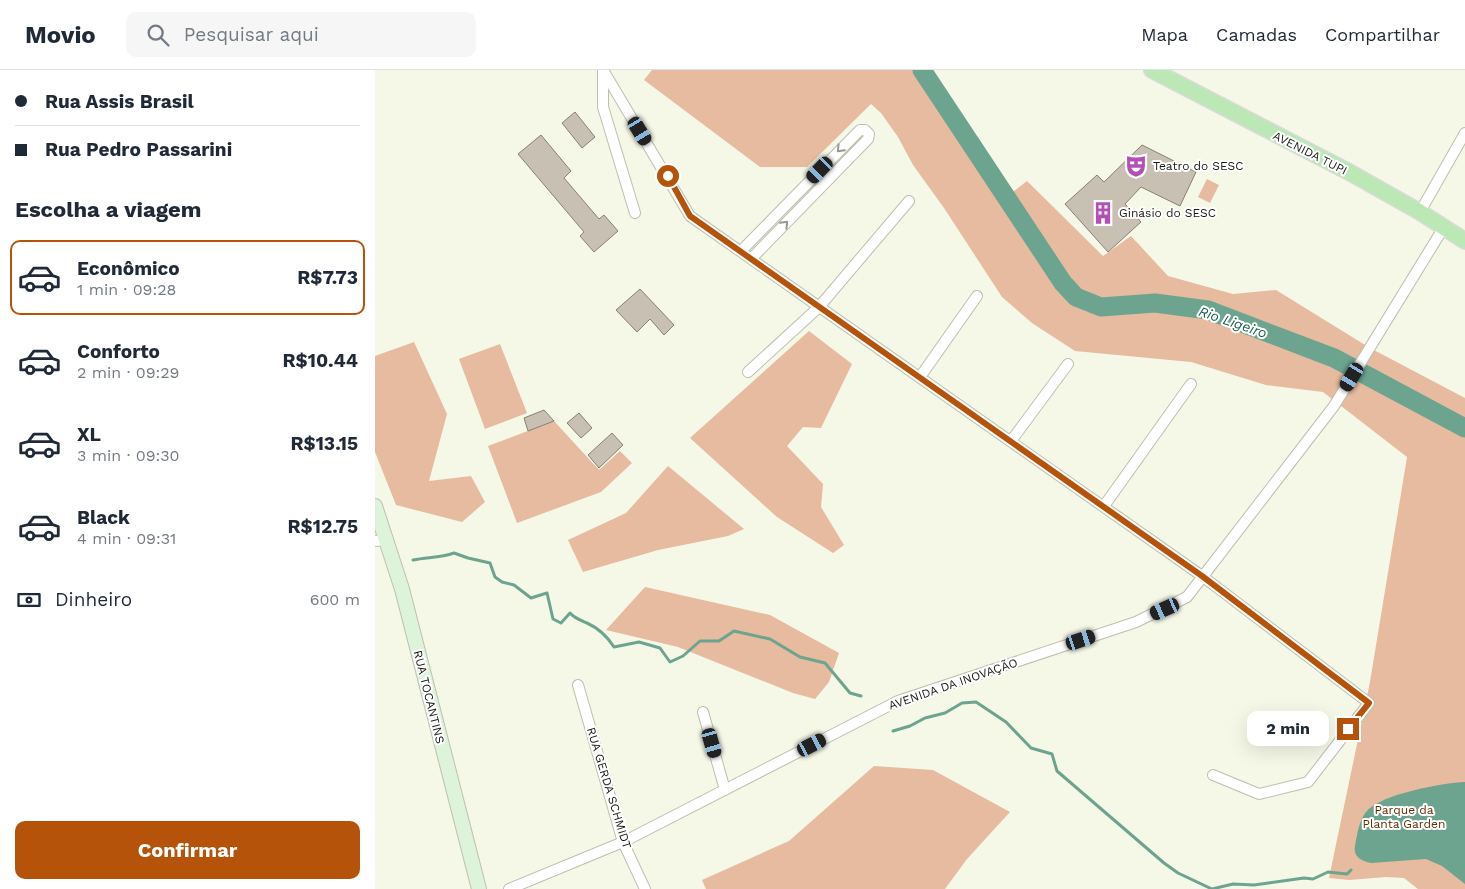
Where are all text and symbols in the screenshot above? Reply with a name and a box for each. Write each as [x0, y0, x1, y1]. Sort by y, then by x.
search box [126, 12, 476, 57]
text: Movio [25, 21, 96, 49]
icon: search [144, 21, 172, 49]
text: Pesquisar aqui [184, 23, 319, 46]
text: Mapa [1141, 24, 1188, 45]
text: Camadas [1216, 24, 1297, 45]
text: Compartilhar [1325, 24, 1440, 45]
text: Rua Assis Brasil [45, 90, 194, 113]
car [625, 114, 654, 148]
street label: AVENIDA TUPI [1271, 128, 1349, 178]
text: Rua Pedro Passarini [45, 138, 232, 161]
one-way arrow [837, 144, 846, 153]
theatre icon: Teatro do SESC [1123, 153, 1149, 179]
car [804, 154, 835, 186]
place label: Teatro do SESC [1153, 159, 1244, 173]
route start [657, 165, 679, 187]
text: Escolha a viagem [15, 197, 202, 222]
building icon: Ginásio do SESC [1090, 200, 1116, 226]
place label: Ginásio do SESC [1119, 206, 1216, 220]
one-way arrow [780, 220, 789, 229]
icon: car [17, 255, 62, 300]
text: Econômico [77, 257, 180, 280]
text: R$7.73 [297, 266, 358, 289]
text: 1 min · 09:28 [77, 280, 176, 299]
water label: Rio Ligeiro [1197, 303, 1269, 341]
icon: car [17, 338, 62, 383]
text: Conforto [77, 340, 160, 363]
text: R$10.44 [283, 349, 358, 372]
car [1337, 360, 1366, 394]
text: 2 min · 09:29 [77, 363, 179, 382]
icon: car [17, 421, 62, 466]
text: XL [77, 423, 101, 446]
text: R$13.15 [290, 432, 358, 455]
text: 3 min · 09:30 [77, 446, 180, 465]
icon: car [17, 504, 62, 549]
text: Black [77, 506, 130, 529]
text: R$12.75 [287, 515, 358, 538]
text: 4 min · 09:31 [77, 529, 176, 548]
icon: cash [15, 586, 43, 614]
text: Dinheiro [55, 588, 132, 611]
text: 600 m [310, 590, 360, 609]
car [1148, 596, 1181, 622]
car [1064, 628, 1097, 652]
street label: RUA TOCANTINS [411, 649, 447, 745]
street label: AVENIDA DA INOVAÇÃO [887, 655, 1019, 713]
callout: 2 min [1248, 712, 1331, 746]
route end [1337, 718, 1359, 740]
text: 2 min [1266, 719, 1310, 738]
street label: RUA GERDA SCHMIDT [584, 726, 634, 850]
car [700, 727, 723, 759]
car [795, 732, 828, 758]
park label: Parque da Planta Garden [1363, 803, 1445, 831]
button: Confirmar [15, 821, 360, 879]

